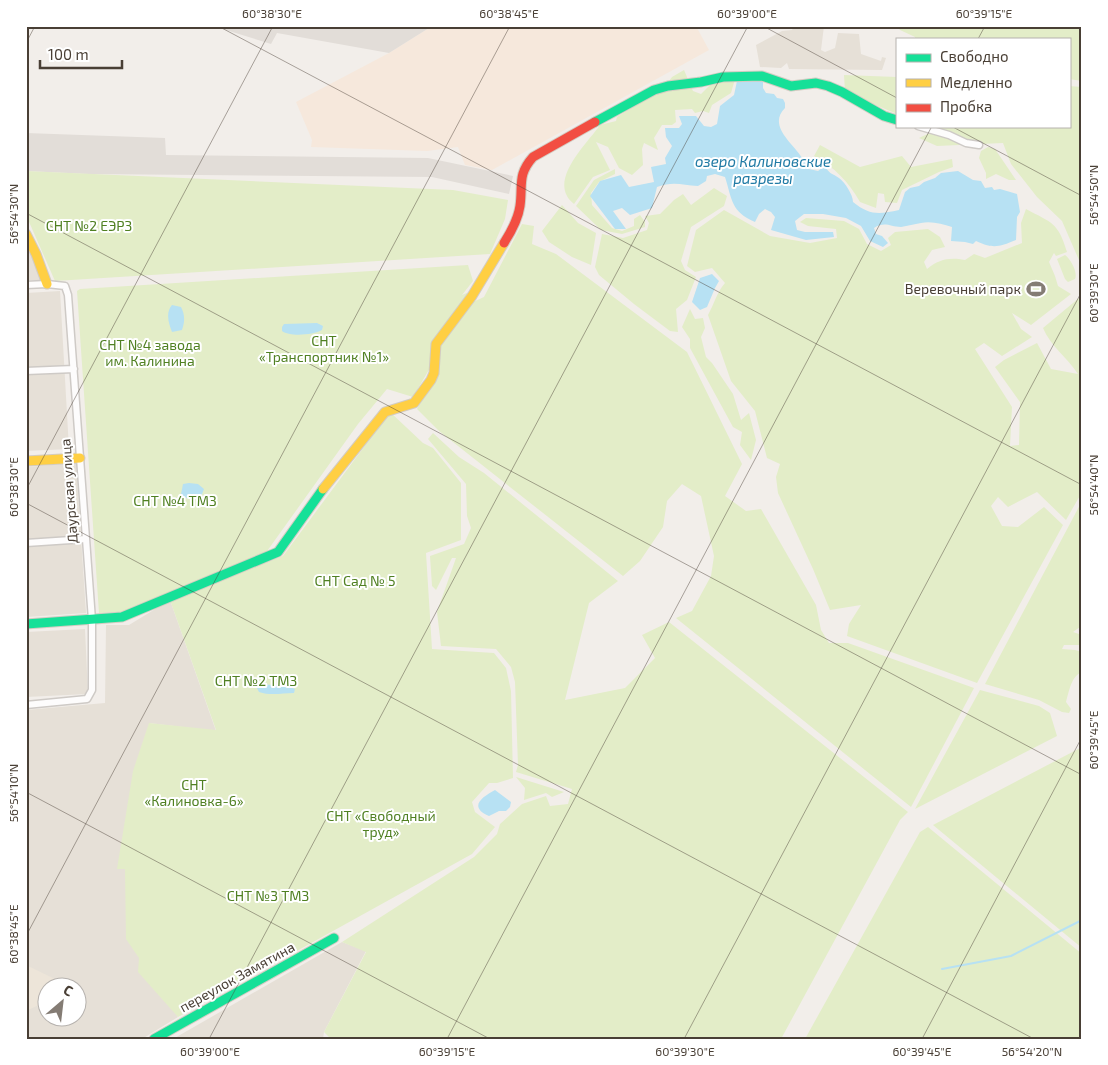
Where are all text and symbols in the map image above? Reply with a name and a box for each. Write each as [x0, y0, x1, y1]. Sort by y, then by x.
text: 60°38'30"E [242, 6, 302, 20]
text: 60°38'45"E [479, 6, 539, 20]
text: 60°39'00"E [717, 6, 777, 20]
text: 60°39'15"E [956, 6, 1013, 20]
scale bar [40, 38, 122, 70]
legend [896, 38, 1070, 128]
text: 100 m [48, 45, 89, 63]
text: Свободно [940, 47, 1009, 65]
text: Медленно [940, 73, 1013, 91]
text: Пробка [940, 97, 992, 115]
water label: озеро Калиновские разрезы [695, 152, 831, 187]
text: 56°54'50"N [1086, 165, 1100, 225]
text: 56°54'30"N [6, 184, 20, 244]
park label: СНТ №2 ЕЭРЗ [46, 217, 132, 234]
text: 60°39'30"E [1086, 263, 1100, 323]
sports icon: Веревочный парк [1025, 278, 1047, 300]
place label: Веревочный парк [905, 280, 1021, 297]
park label: СНТ «Транспортник №1» [259, 332, 389, 365]
park label: СНТ №4 завода им. Калинина [99, 336, 201, 369]
street label: Даурская улица [56, 438, 81, 544]
text: 56°54'40"N [1086, 455, 1100, 516]
text: 60°38'30"E [6, 457, 20, 517]
park label: СНТ №4 ТМЗ [133, 492, 217, 509]
park label: СНТ Сад № 5 [314, 572, 396, 589]
park label: СНТ №2 ТМЗ [215, 672, 297, 689]
text: 60°39'45"E [1086, 710, 1100, 770]
text: 56°54'10"N [6, 764, 20, 822]
park label: СНТ «Калиновка-6» [144, 776, 244, 809]
park label: СНТ «Свободный труд» [326, 807, 436, 840]
park label: СНТ №3 ТМЗ [227, 887, 309, 904]
text: 60°38'45"E [6, 904, 20, 964]
street label: переулок Замятина [176, 938, 297, 1015]
north arrow [38, 978, 88, 1028]
text: С [61, 981, 76, 1000]
text: 60°39'00"E [180, 1044, 240, 1058]
text: 60°39'15"E [419, 1044, 476, 1058]
text: 60°39'30"E [655, 1044, 715, 1058]
text: 60°39'45"E [892, 1044, 952, 1058]
text: 56°54'20"N [1002, 1044, 1062, 1058]

